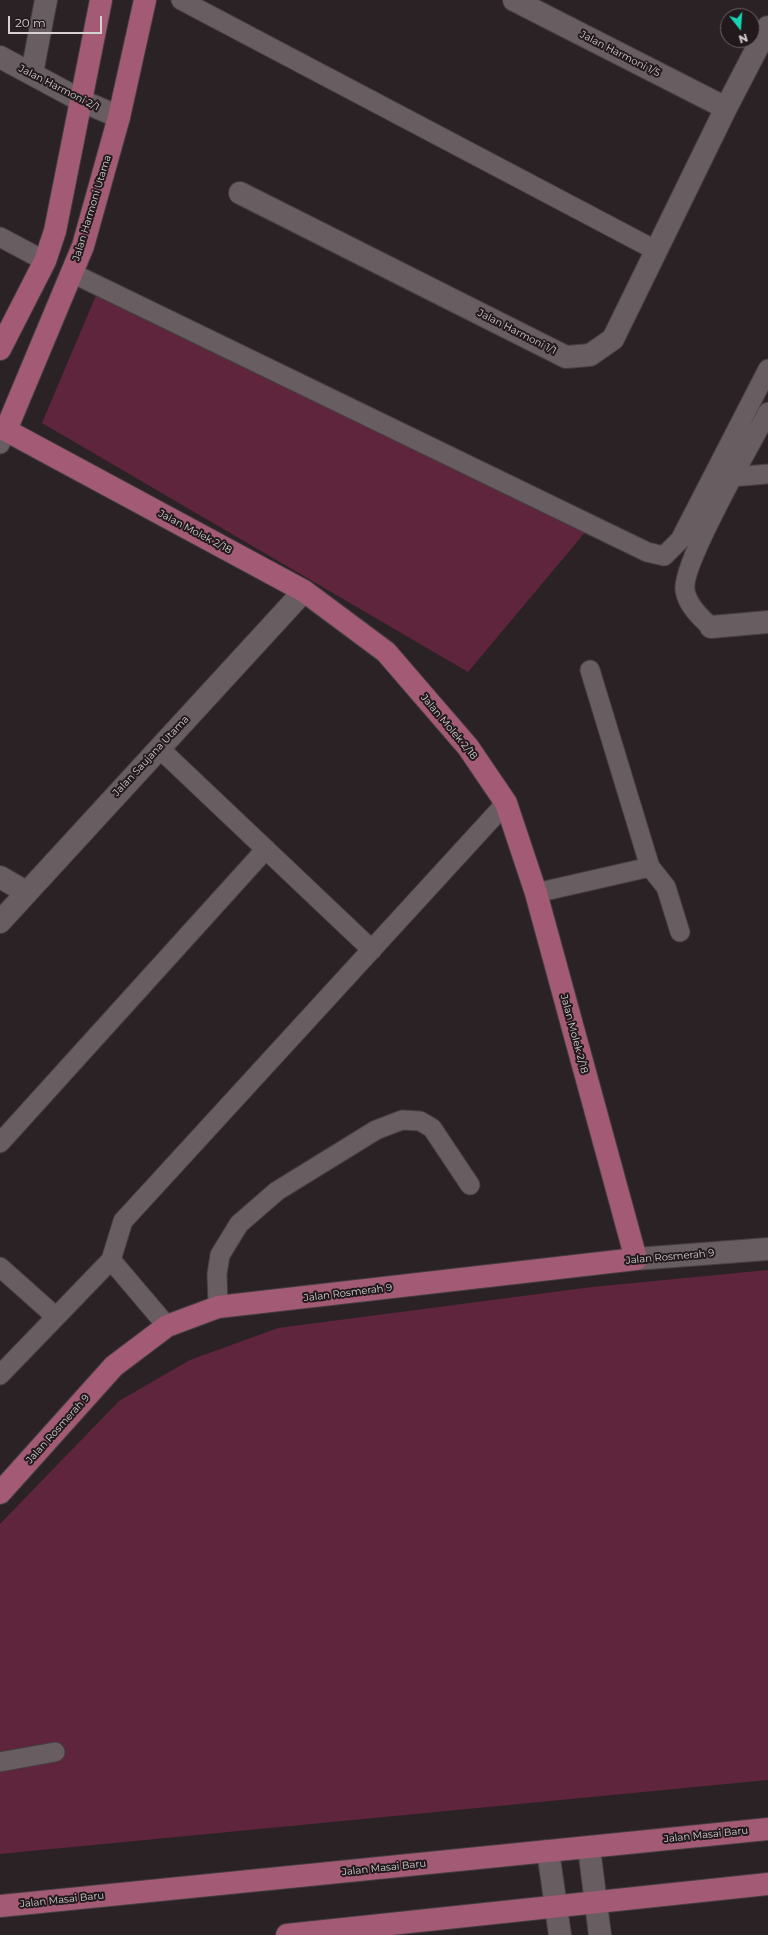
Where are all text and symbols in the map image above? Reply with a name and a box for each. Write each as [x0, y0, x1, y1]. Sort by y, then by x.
scale bar [10, 8, 104, 34]
north arrow [720, 8, 760, 48]
text: 20 m [15, 15, 46, 30]
street label: Jalan Harmoni 1/5 [578, 29, 662, 79]
text: N [737, 31, 750, 47]
street label: Jalan Harmoni 2/1 [17, 62, 101, 114]
street label: Jalan Harmoni Utama [70, 154, 114, 262]
street label: Jalan Harmoni 1/1 [476, 307, 558, 357]
street label: Jalan Molek 2/18 [156, 508, 234, 556]
street label: Jalan Molek 2/18 [418, 692, 480, 762]
street label: Jalan Saujana Utama [111, 713, 191, 799]
street label: Jalan Molek 2/18 [558, 993, 590, 1075]
street label: Jalan Rosmerah 9 [625, 1247, 715, 1267]
street label: Jalan Rosmerah 9 [303, 1282, 393, 1304]
street label: Jalan Rosmerah 9 [24, 1392, 92, 1466]
street label: Jalan Masai Baru [663, 1825, 749, 1845]
street label: Jalan Masai Baru [341, 1858, 427, 1878]
street label: Jalan Masai Baru [19, 1890, 105, 1910]

